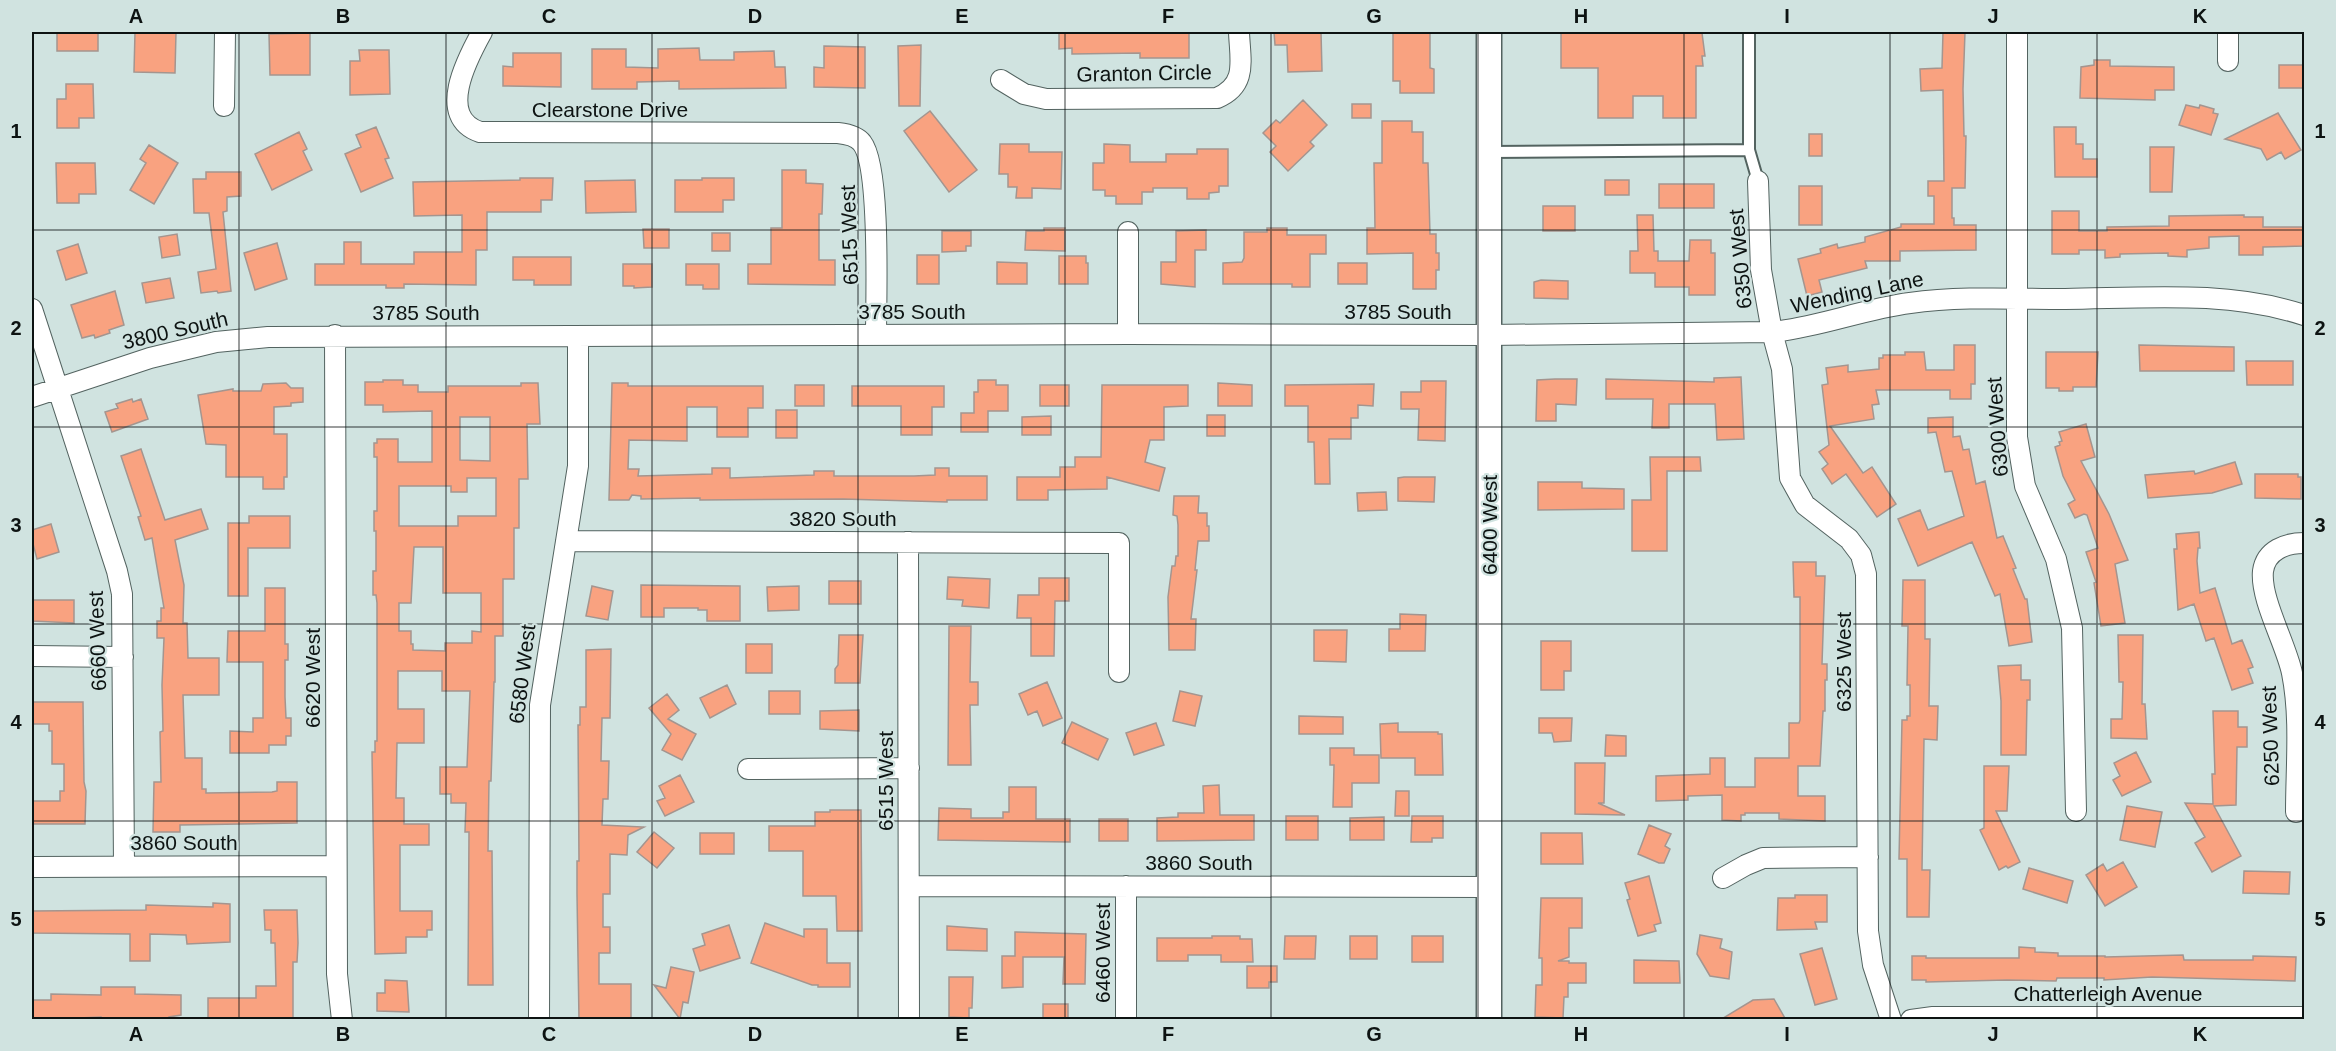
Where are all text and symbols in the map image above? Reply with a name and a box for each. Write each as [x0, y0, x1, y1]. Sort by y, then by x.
text: A [129, 5, 143, 27]
text: B [336, 5, 350, 27]
text: C [542, 5, 556, 27]
text: D [748, 5, 762, 27]
text: E [955, 5, 969, 27]
text: F [1162, 5, 1174, 27]
text: G [1366, 5, 1382, 27]
text: H [1574, 5, 1588, 27]
text: I [1784, 5, 1790, 27]
text: J [1987, 5, 1999, 27]
text: K [2193, 5, 2208, 27]
street label: Granton Circle [1076, 60, 1212, 86]
street label: Clearstone Drive [532, 98, 688, 121]
text: 1 [10, 120, 22, 142]
text: 1 [2314, 120, 2326, 142]
street label: 6515 West [836, 184, 862, 285]
street label: 6350 West [1724, 208, 1756, 310]
street label: Wending Lane [1789, 267, 1925, 317]
street label: 3785 South [858, 300, 966, 323]
street label: 3785 South [1344, 300, 1452, 323]
street label: 3785 South [372, 301, 480, 324]
street label: 3800 South [120, 307, 230, 353]
text: 2 [10, 317, 22, 339]
text: 2 [2314, 317, 2326, 339]
street label: 6300 West [1982, 376, 2012, 478]
street label: 6400 West [1478, 475, 1501, 575]
street label: 3820 South [789, 507, 897, 530]
text: 3 [10, 514, 22, 536]
text: 3 [2314, 514, 2326, 536]
street label: 6660 West [84, 590, 110, 691]
street label: 6325 West [1832, 612, 1855, 712]
street label: 6580 West [504, 623, 540, 725]
street label: 6620 West [301, 628, 324, 728]
street label: 6250 West [2257, 685, 2283, 786]
text: 4 [10, 711, 22, 733]
text: 4 [2314, 711, 2326, 733]
street label: 6515 West [874, 731, 897, 831]
street label: 3860 South [130, 831, 238, 854]
street label: 3860 South [1145, 851, 1253, 874]
street label: 6460 West [1091, 903, 1114, 1003]
text: 5 [10, 908, 22, 930]
text: 5 [2314, 908, 2326, 930]
street label: Chatterleigh Avenue [2014, 982, 2202, 1005]
text: A [129, 1023, 143, 1045]
text: B [336, 1023, 350, 1045]
text: C [542, 1023, 556, 1045]
text: D [748, 1023, 762, 1045]
text: E [955, 1023, 969, 1045]
text: F [1162, 1023, 1174, 1045]
text: G [1366, 1023, 1382, 1045]
text: H [1574, 1023, 1588, 1045]
text: I [1784, 1023, 1790, 1045]
text: J [1987, 1023, 1999, 1045]
text: K [2193, 1023, 2208, 1045]

